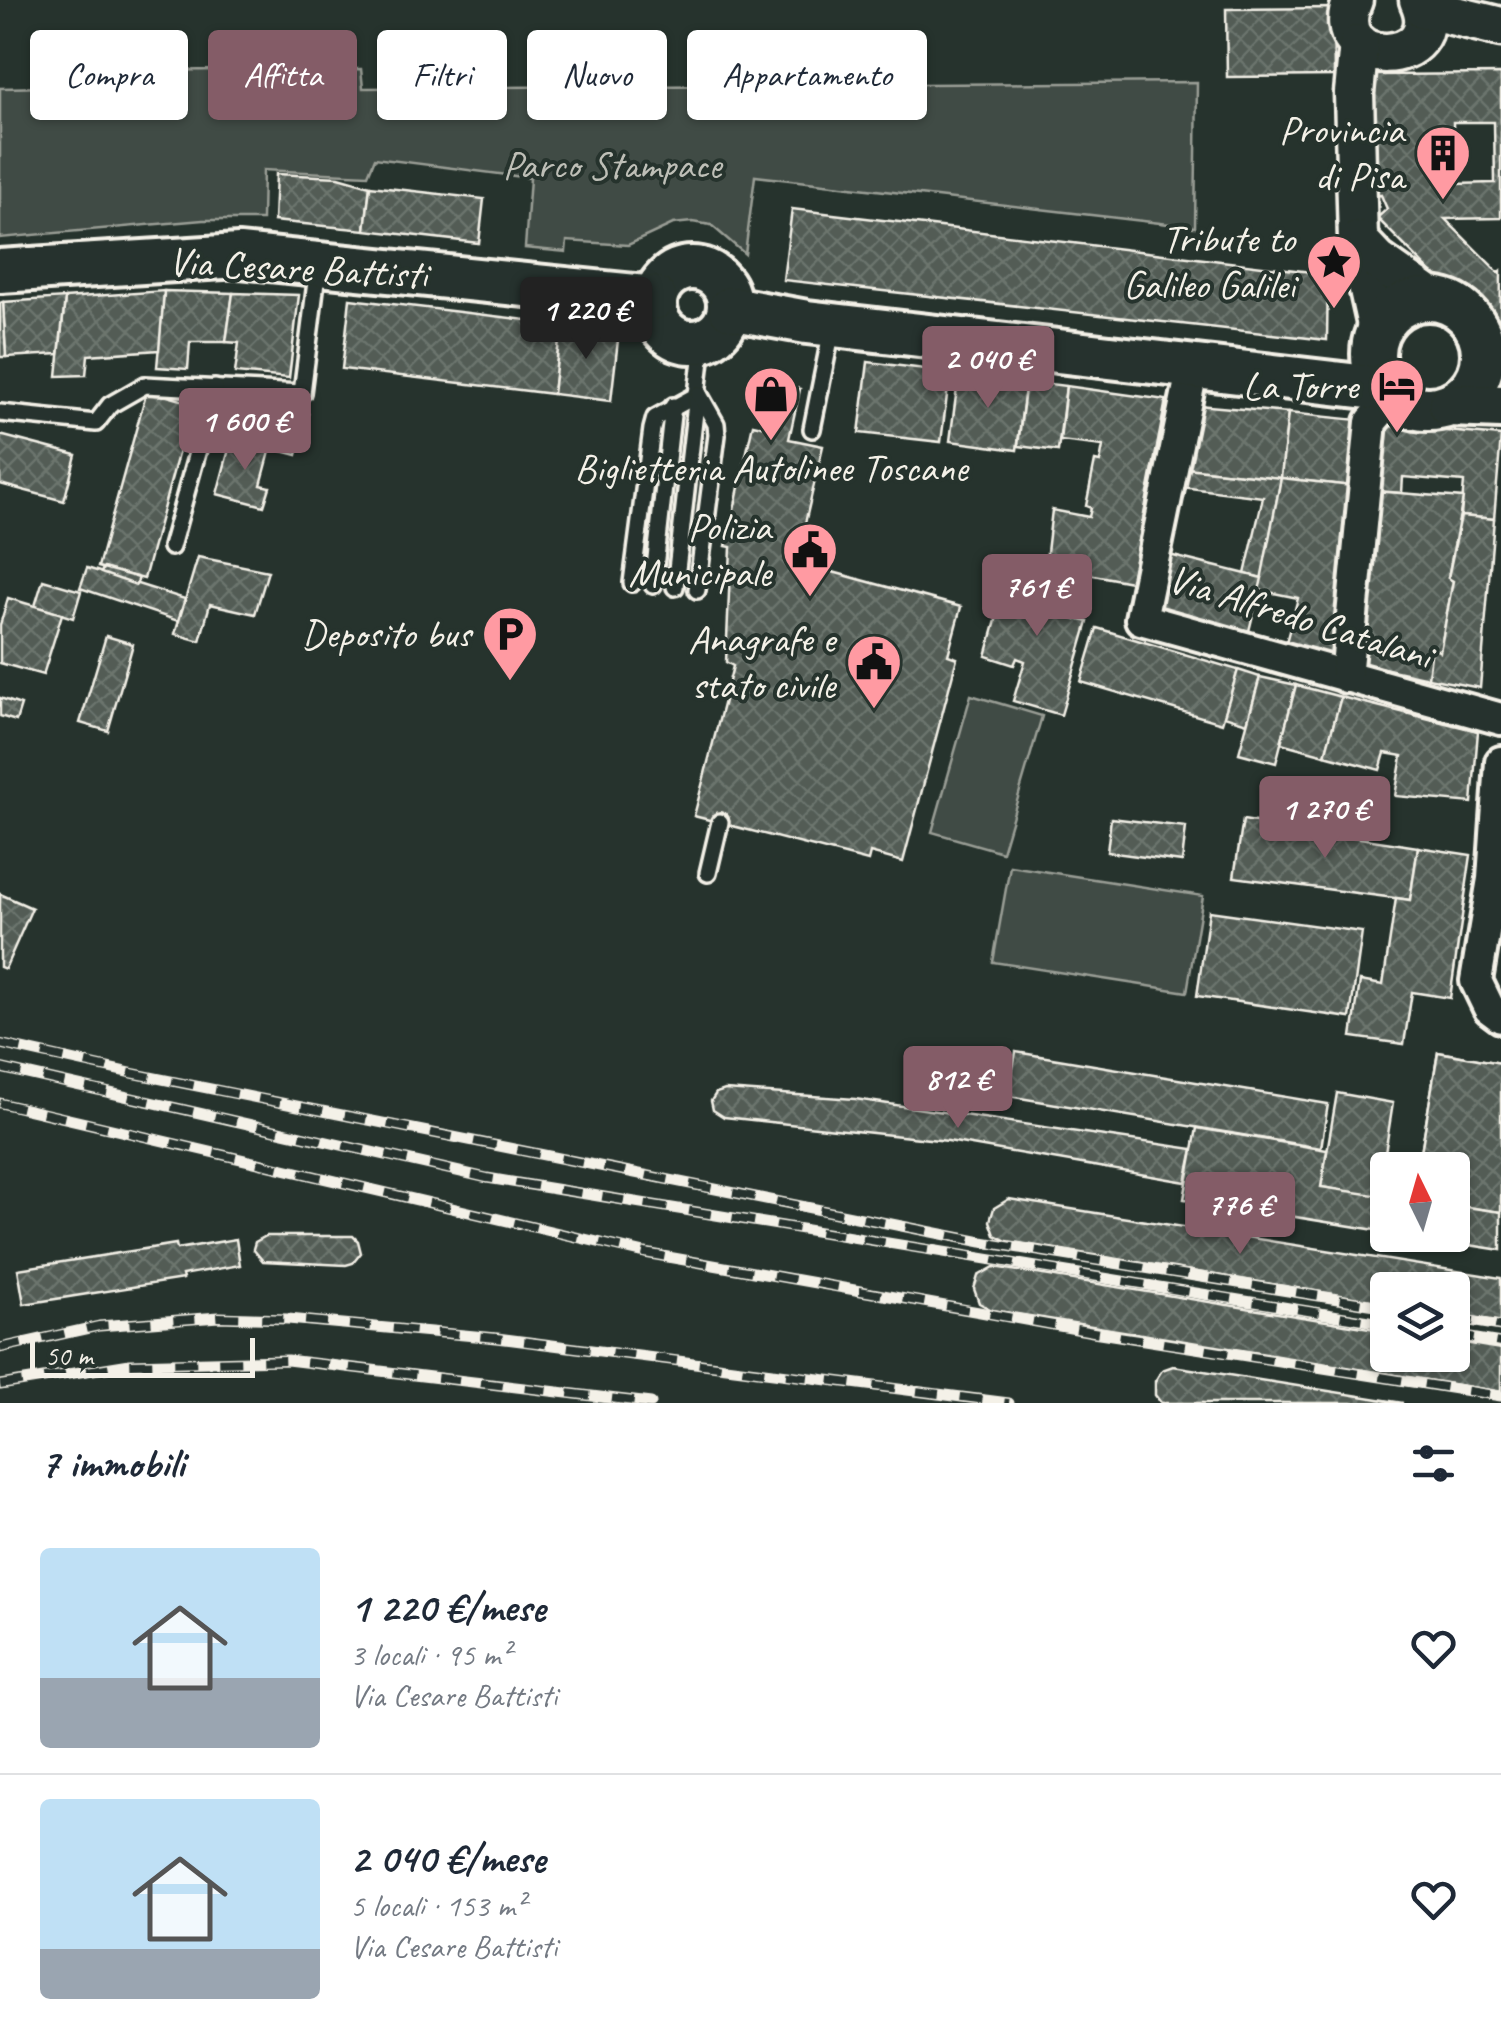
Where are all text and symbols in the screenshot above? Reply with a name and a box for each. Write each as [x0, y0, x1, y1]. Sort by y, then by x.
chip: Compra [30, 30, 188, 120]
chip: Affitta [208, 30, 357, 120]
chip: Filtri [377, 30, 507, 120]
chip: Nuovo [527, 30, 667, 120]
chip: Appartamento [687, 30, 927, 120]
place label: Provincia di Pisa [1279, 105, 1408, 201]
building icon: Provincia di Pisa [1413, 123, 1473, 202]
park label: Parco Stampace [503, 140, 724, 190]
place label: Tribute to Galileo Galilei [1123, 214, 1300, 310]
place icon: Tribute to Galileo Galilei [1304, 232, 1364, 311]
street label: Via Cesare Battisti [167, 236, 433, 300]
pin: 1 220 € [494, 277, 678, 362]
text: 1 220 € [542, 289, 630, 330]
pin: 2 040 € [896, 326, 1080, 411]
text: 2 040 € [944, 338, 1032, 379]
hotel icon: La Torre [1367, 356, 1427, 435]
place label: La Torre [1243, 361, 1361, 411]
shop icon: Biglietteria Autolinee Toscane [741, 364, 801, 443]
pin: 1 600 € [153, 388, 337, 473]
text: 1 600 € [201, 400, 289, 441]
place label: Biglietteria Autolinee Toscane [575, 443, 970, 493]
place label: Polizia Municipale [628, 502, 774, 598]
public building icon: Polizia Municipale [780, 520, 840, 599]
street label: Via Alfredo Catalani [1162, 553, 1442, 682]
pin: 761 € [967, 554, 1107, 639]
text: 761 € [1004, 566, 1070, 607]
parking icon: Deposito bus [480, 604, 540, 683]
place label: Deposito bus [301, 609, 474, 659]
place label: Anagrafe e stato civile [688, 614, 838, 710]
public building icon: Anagrafe e stato civile [844, 632, 904, 711]
pin: 1 270 € [1233, 776, 1417, 861]
text: 1 270 € [1281, 788, 1369, 829]
pin: 812 € [888, 1046, 1028, 1131]
text: 812 € [925, 1058, 991, 1099]
north arrow [1370, 1152, 1470, 1252]
map controls [1370, 1152, 1470, 1372]
pin: 776 € [1170, 1172, 1310, 1257]
text: 776 € [1207, 1184, 1273, 1225]
button: layers [1370, 1272, 1470, 1372]
scale bar [30, 1333, 255, 1378]
text: 50 m [45, 1338, 93, 1373]
icon: filters [1406, 1436, 1461, 1491]
text: 7 immobili [40, 1437, 185, 1490]
text: 1 220 €/mese [350, 1581, 545, 1634]
icon: home [120, 1588, 240, 1708]
icon: heart [1406, 1621, 1461, 1676]
text: 3 locali · 95 m² [350, 1634, 510, 1675]
text: Via Cesare Battisti [350, 1675, 557, 1716]
text: 2 040 €/mese [350, 1832, 545, 1885]
icon: home [120, 1839, 240, 1959]
icon: heart [1406, 1872, 1461, 1927]
text: 5 locali · 153 m² [350, 1885, 525, 1926]
text: Via Cesare Battisti [350, 1926, 557, 1967]

